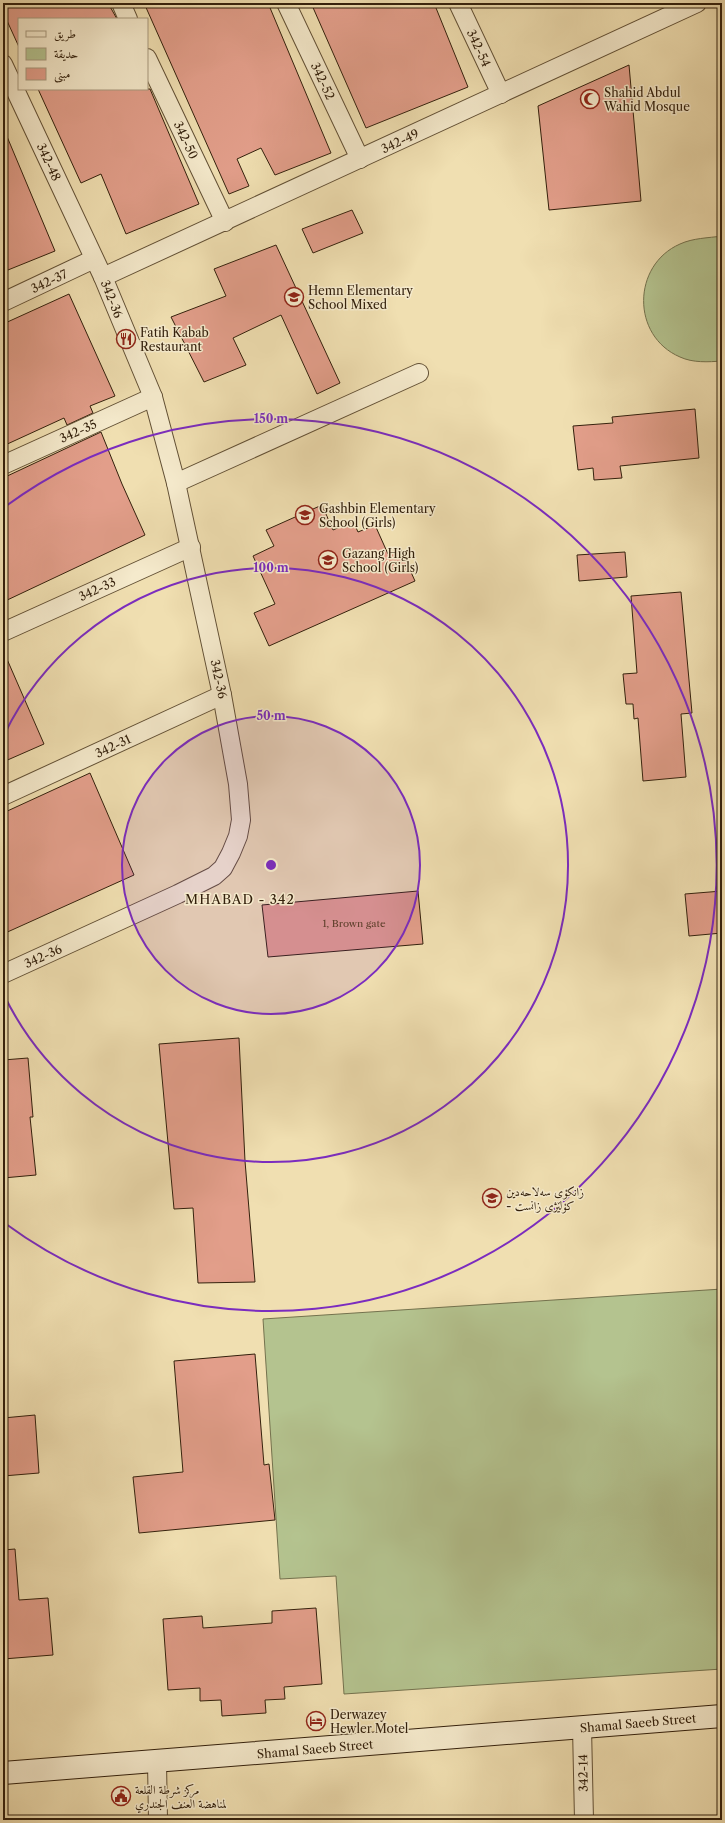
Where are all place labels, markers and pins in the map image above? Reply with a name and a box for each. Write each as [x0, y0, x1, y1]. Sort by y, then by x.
place label: Shahid Abdul Wahid Mosque [603, 85, 690, 114]
mosque icon: Shahid Abdul Wahid Mosque [579, 88, 601, 110]
place label: Hemn Elementary School Mixed [308, 283, 413, 312]
school or university icon: Hemn Elementary School Mixed [283, 286, 305, 308]
place label: Fatih Kabab Restaurant [140, 325, 209, 354]
restaurant icon: Fatih Kabab Restaurant [115, 328, 137, 350]
place label: Gashbin Elementary School (Girls) [319, 501, 436, 530]
school or university icon: Gashbin Elementary School (Girls) [294, 504, 316, 526]
place label: Gazang High School (Girls) [342, 546, 419, 575]
school or university icon: Gazang High School (Girls) [317, 549, 339, 571]
centre of rings [264, 858, 278, 872]
place label: زانکۆی سەلاحەدین - کۆلێژی زانست [506, 1184, 584, 1214]
school or university icon: زانکۆی سەلاحەدین - کۆلێژی زانست [481, 1187, 503, 1209]
place label: Derwazey Hewler Motel [330, 1707, 409, 1736]
hotel icon: Derwazey Hewler Motel [305, 1710, 327, 1732]
place label: مركز شرطة القلعة لمناهضة العنف الجندري [135, 1782, 227, 1814]
public building icon: مركز شرطة القلعة لمناهضة العنف الجندري [110, 1785, 132, 1807]

